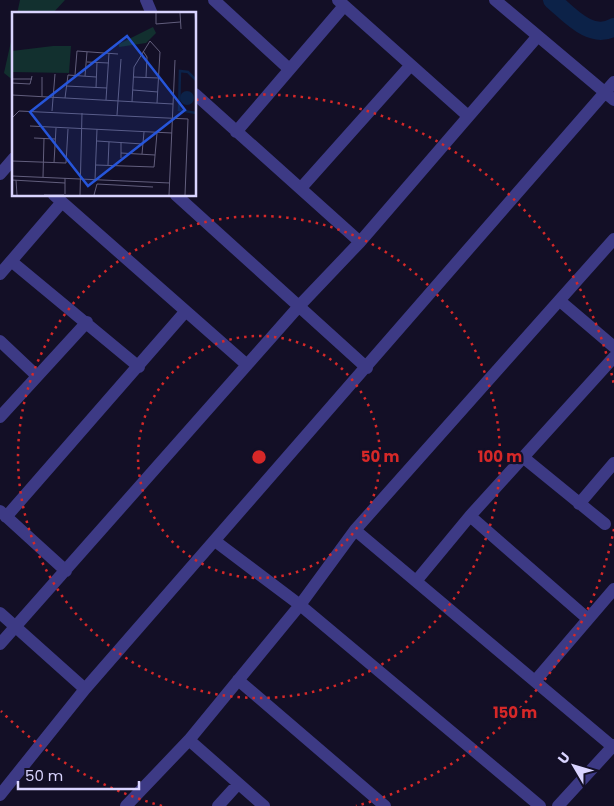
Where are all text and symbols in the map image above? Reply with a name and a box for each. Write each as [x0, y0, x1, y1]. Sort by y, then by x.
inset map [12, 12, 196, 196]
text: 50 m [361, 446, 399, 467]
text: 100 m [478, 446, 522, 467]
centre of rings [250, 448, 268, 466]
text: 150 m [493, 702, 537, 723]
north arrow [549, 741, 599, 791]
text: U [553, 748, 575, 768]
scale bar [18, 758, 139, 790]
text: 50 m [25, 765, 63, 786]

